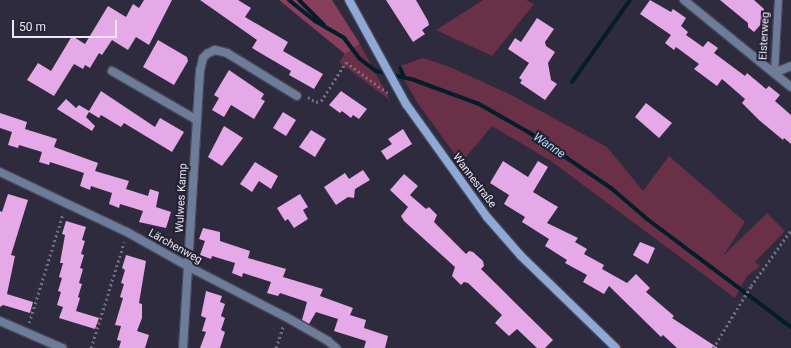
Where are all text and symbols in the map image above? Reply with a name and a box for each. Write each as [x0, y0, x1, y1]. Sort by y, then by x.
scale bar [14, 12, 119, 38]
street label: Elsterweg [757, 12, 773, 60]
text: 50 m [19, 20, 46, 34]
water label: Wanne [530, 130, 568, 162]
street label: Wannestraße [449, 151, 499, 211]
street label: Wulwes Kamp [174, 163, 190, 233]
street label: Lärchenweg [146, 227, 204, 267]

